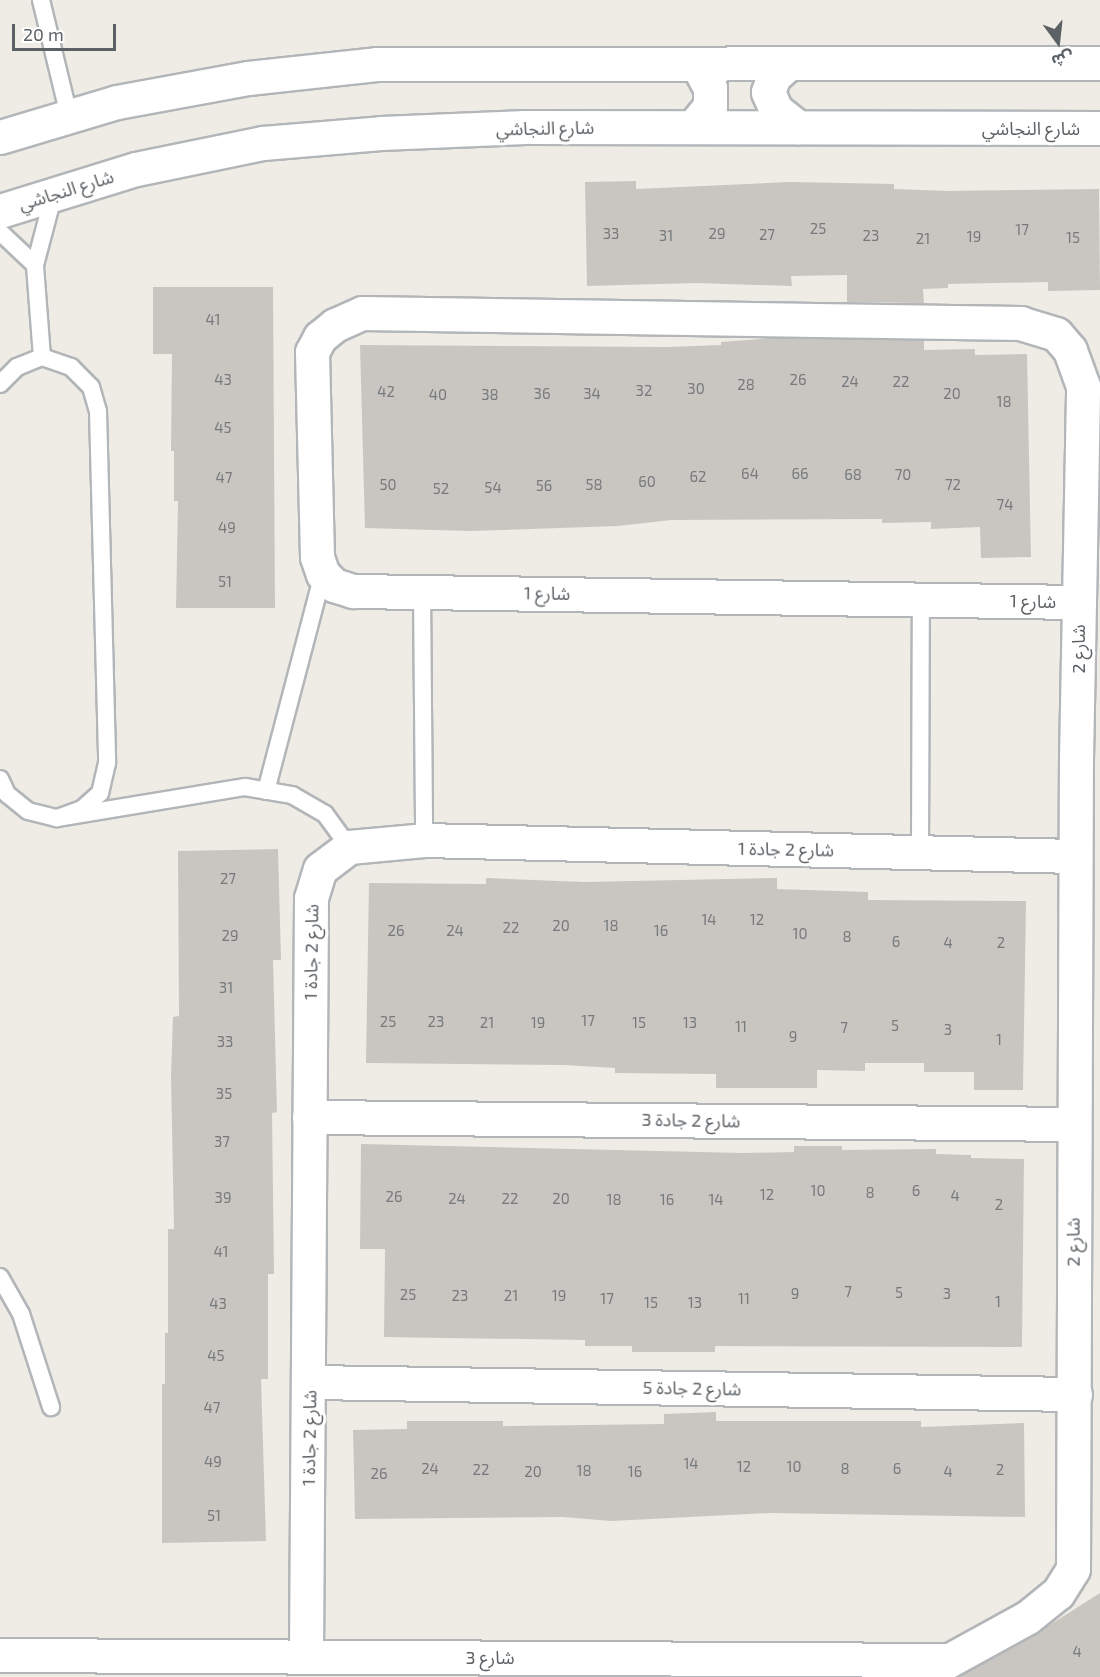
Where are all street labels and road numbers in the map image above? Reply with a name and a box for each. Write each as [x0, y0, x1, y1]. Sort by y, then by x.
street label: شارع النجاشي [496, 116, 594, 140]
street label: شارع النجاشي [982, 117, 1080, 139]
street label: شارع النجاشي [16, 165, 116, 215]
street label: شارع 1 [524, 582, 570, 604]
street label: شارع 1 [1010, 590, 1056, 612]
street label: شارع 2 [1067, 624, 1089, 674]
street label: شارع 2 جادة 1 [738, 837, 834, 861]
street label: شارع 2 جادة 1 [299, 904, 323, 1000]
street label: شارع 2 جادة 3 [641, 1108, 741, 1132]
street label: شارع 2 [1062, 1217, 1084, 1267]
street label: شارع 2 جادة 5 [643, 1376, 741, 1400]
street label: شارع 2 جادة 1 [297, 1390, 321, 1486]
street label: شارع 3 [465, 1646, 515, 1668]

